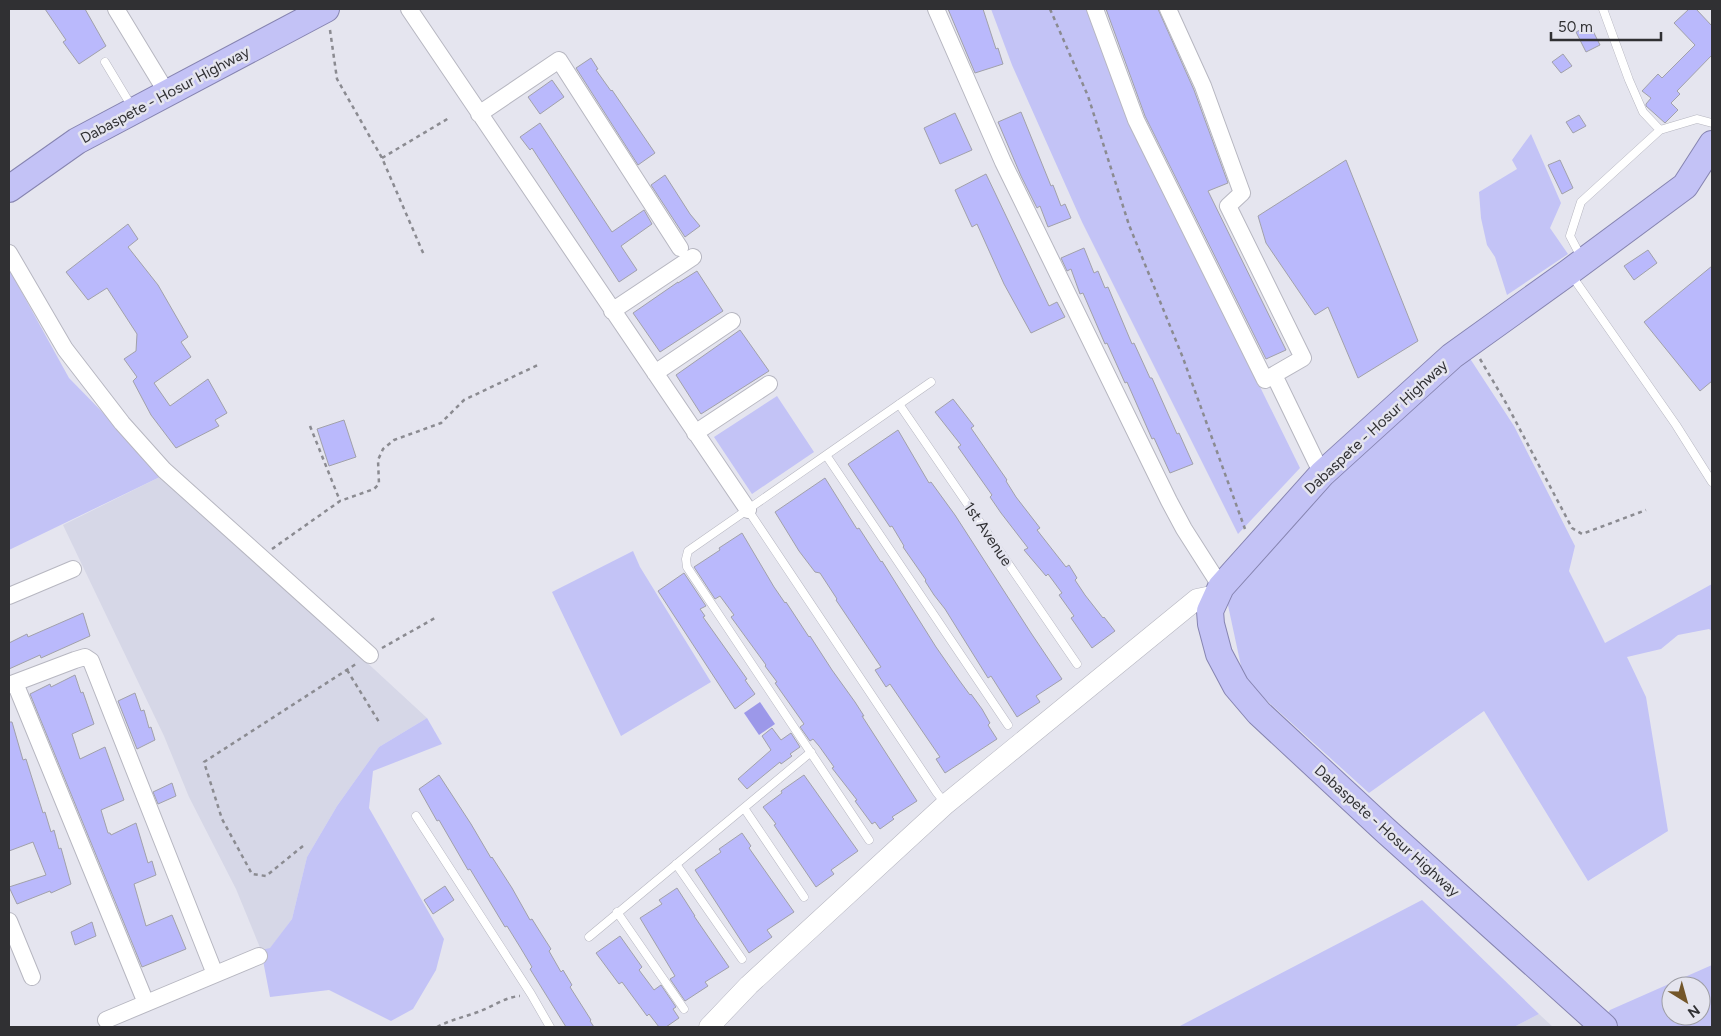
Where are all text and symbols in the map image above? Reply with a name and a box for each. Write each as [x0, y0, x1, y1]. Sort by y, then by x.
scale bar [1551, 10, 1661, 42]
text: 50 m [1558, 18, 1593, 36]
street label: Dabaspete - Hosur Highway [77, 43, 253, 147]
street label: Dabaspete - Hosur Highway [1301, 356, 1451, 498]
street label: 1st Avenue [960, 499, 1016, 569]
street label: Dabaspete - Hosur Highway [1311, 761, 1463, 901]
north arrow [1661, 976, 1711, 1026]
text: N [1684, 1001, 1703, 1021]

